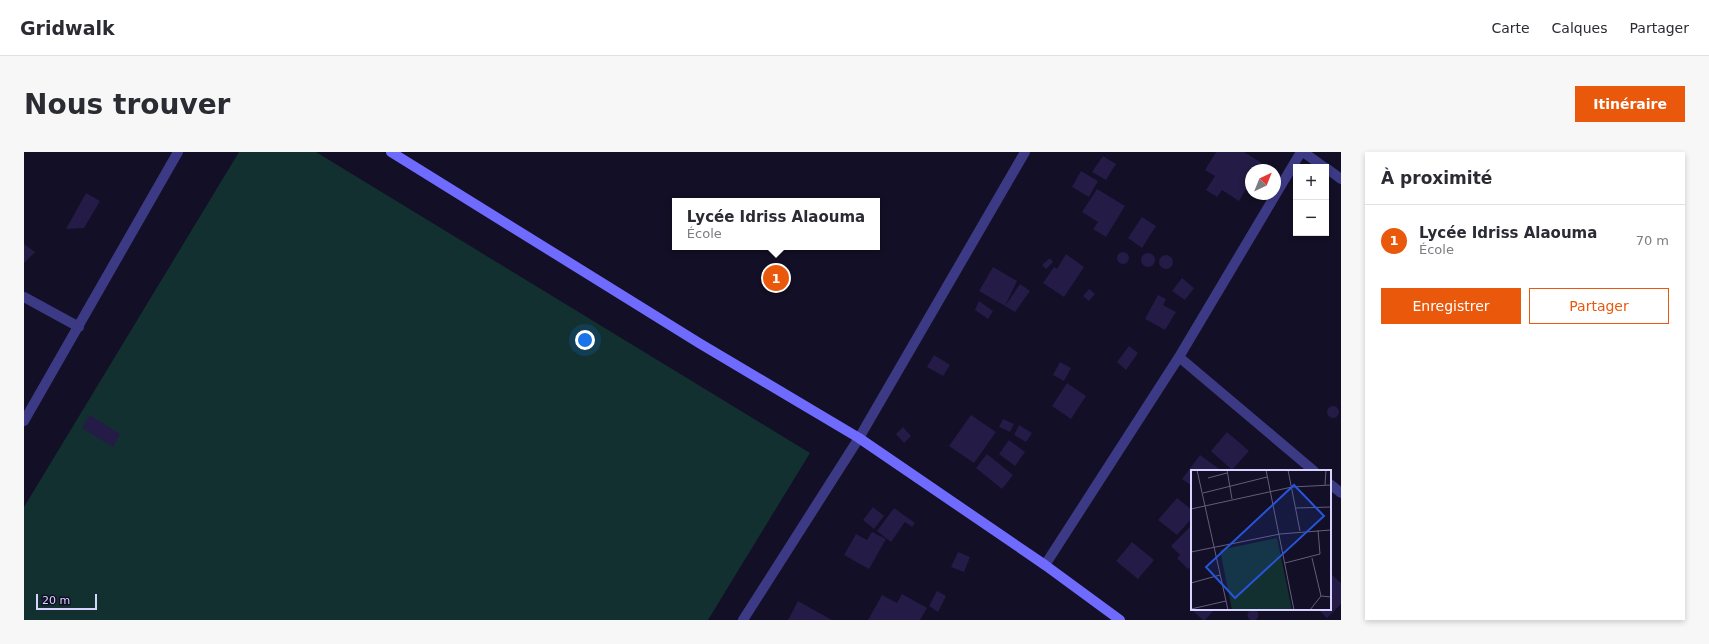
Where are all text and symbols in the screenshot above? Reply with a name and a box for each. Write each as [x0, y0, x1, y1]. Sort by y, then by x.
text: Gridwalk [20, 17, 115, 39]
text: Carte [1491, 20, 1530, 36]
text: Calques [1552, 20, 1608, 36]
text: Partager [1630, 20, 1689, 36]
button: Itinéraire [1575, 86, 1685, 122]
text: Nous trouver [24, 88, 230, 121]
north arrow [1245, 164, 1281, 200]
map controls [1293, 164, 1329, 236]
button: + [1293, 164, 1329, 200]
text: À proximité [1381, 168, 1492, 188]
popup [672, 198, 880, 250]
button: − [1293, 200, 1329, 236]
text: Lycée Idriss Alaouma [687, 208, 865, 226]
text: Lycée Idriss Alaouma [1419, 224, 1597, 242]
text: École [687, 226, 722, 241]
text: 1 [1389, 233, 1399, 248]
text: 70 m [1636, 233, 1669, 248]
text: École [1419, 242, 1454, 257]
pin: 1 [763, 263, 789, 293]
button: Enregistrer [1381, 288, 1521, 324]
button: Partager [1529, 288, 1669, 324]
your location [575, 330, 595, 350]
inset map [1191, 470, 1331, 610]
scale bar [36, 592, 97, 611]
text: 20 m [42, 594, 70, 607]

